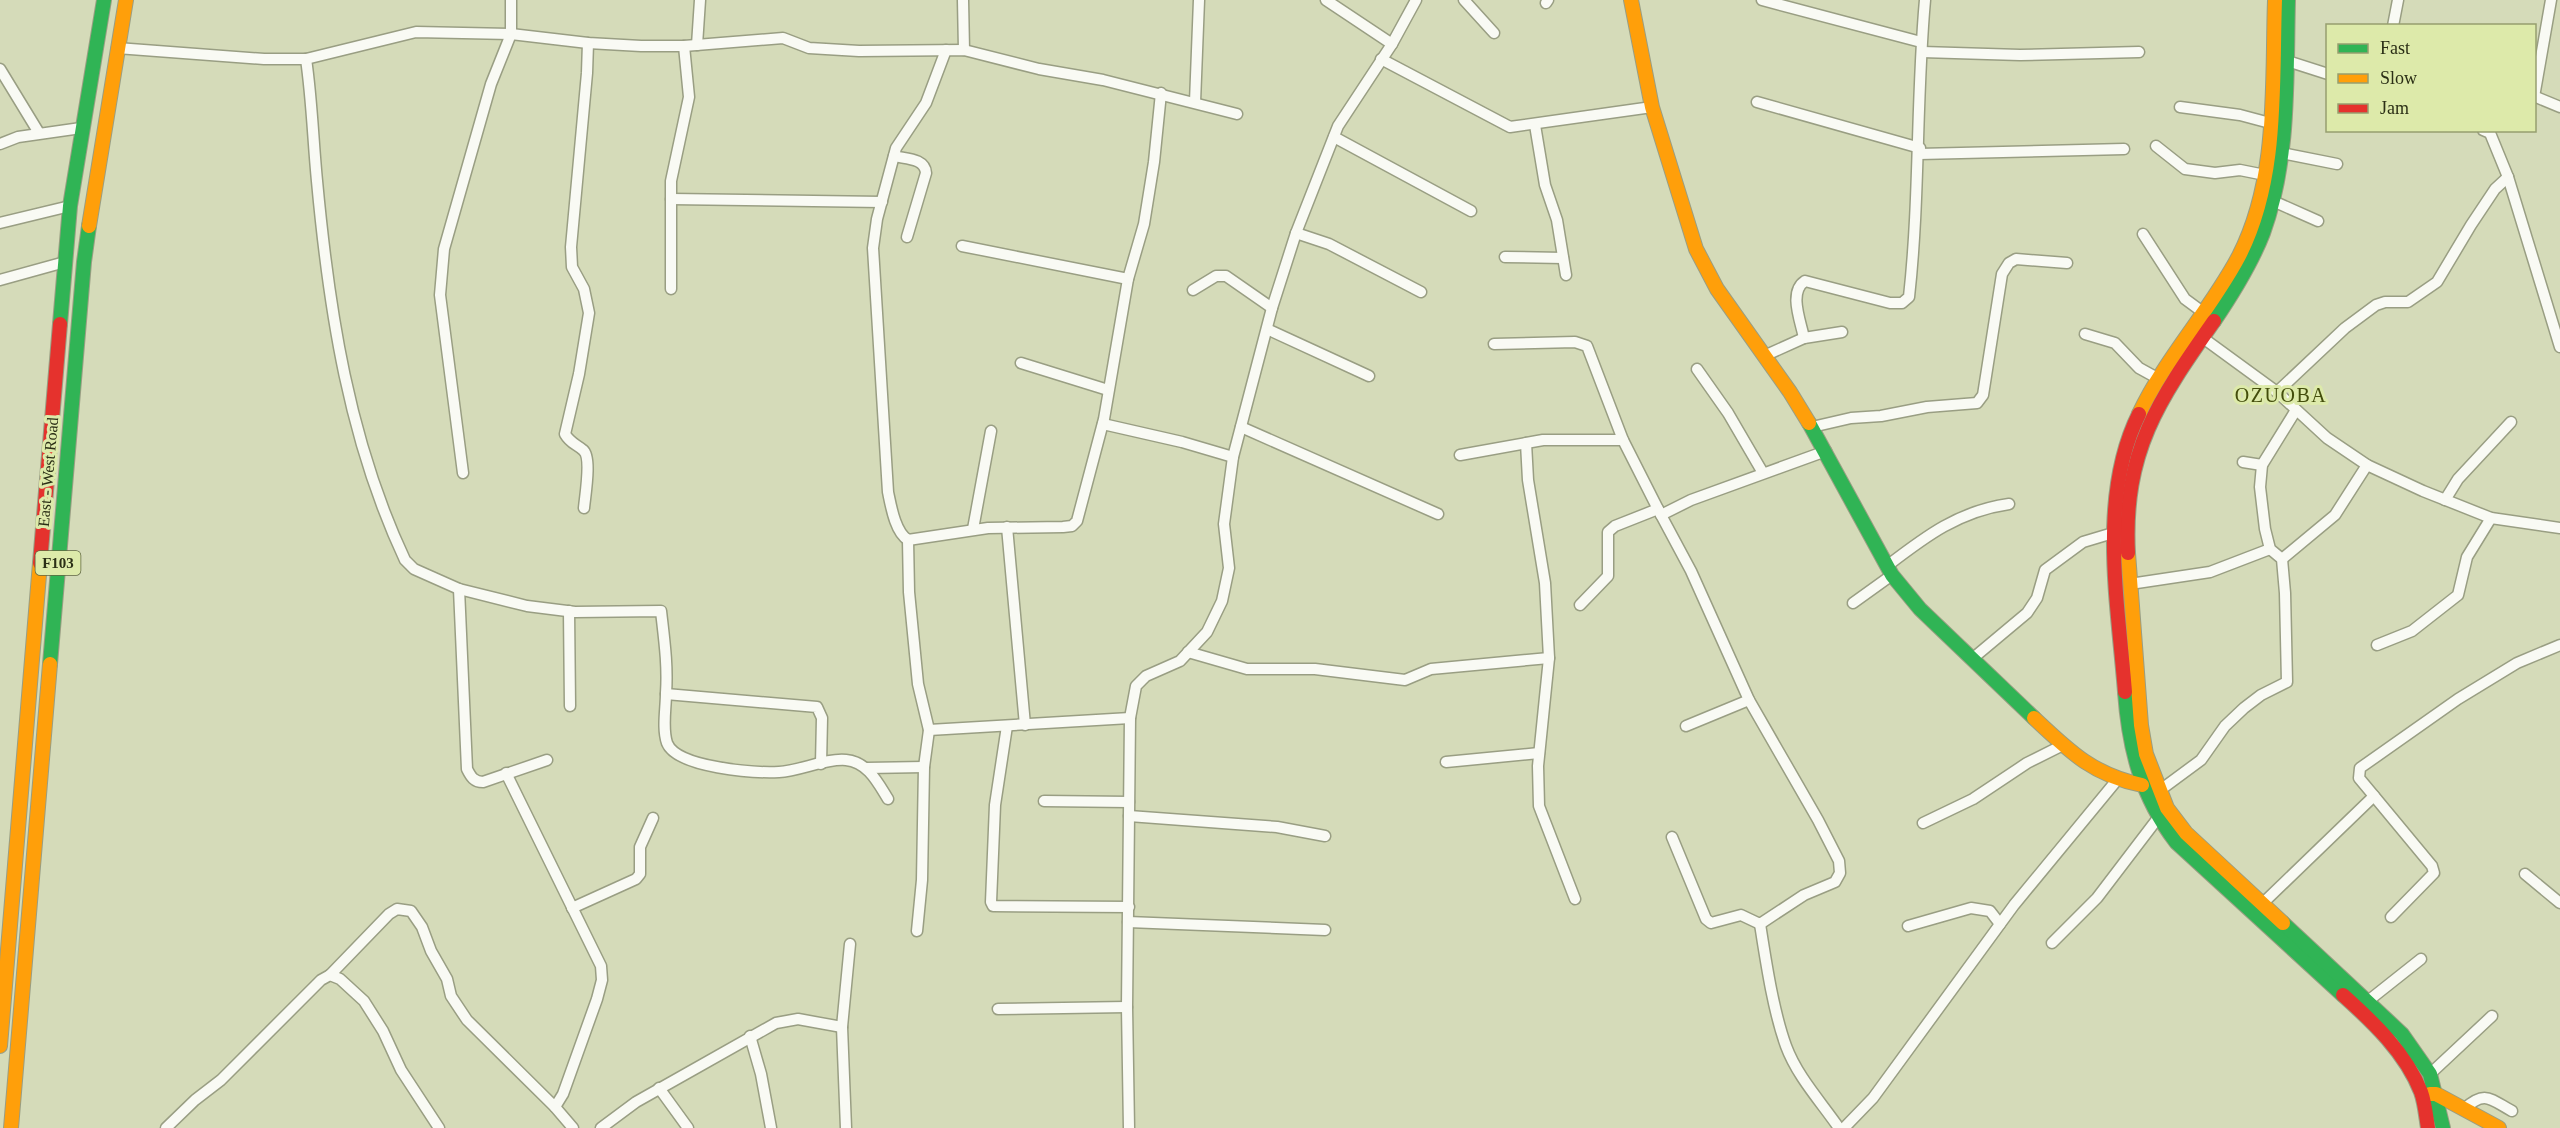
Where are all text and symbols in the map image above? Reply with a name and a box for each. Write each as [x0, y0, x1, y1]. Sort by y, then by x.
legend [2326, 24, 2536, 132]
text: Fast [2380, 38, 2410, 58]
text: Slow [2380, 68, 2417, 88]
text: Jam [2380, 98, 2409, 118]
district label: OZUOBA [2235, 384, 2327, 406]
street label: East - West Road [35, 416, 61, 528]
road number: F103 [36, 551, 80, 575]

